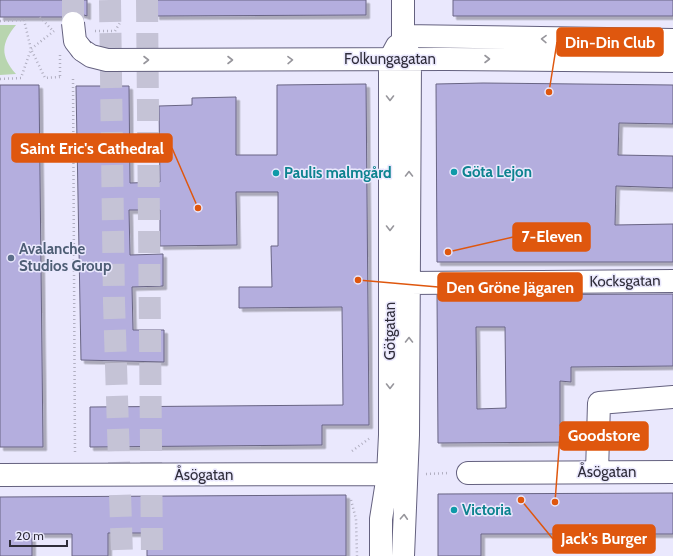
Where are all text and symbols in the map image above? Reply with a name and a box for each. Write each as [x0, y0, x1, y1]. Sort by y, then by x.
callout: Din-Din Club [557, 28, 663, 56]
text: Din-Din Club [565, 33, 655, 52]
one-way arrow [541, 34, 547, 43]
street label: Folkungagatan [344, 50, 436, 68]
one-way arrow [484, 55, 490, 63]
one-way arrow [143, 56, 149, 64]
one-way arrow [227, 56, 233, 64]
one-way arrow [287, 56, 293, 64]
one-way arrow [386, 95, 394, 101]
callout: Saint Eric's Cathedral [12, 134, 172, 162]
text: Saint Eric's Cathedral [20, 139, 164, 158]
place label: Göta Lejon [462, 163, 532, 181]
place label: Paulis malmgård [284, 164, 392, 182]
marker: Göta Lejon [449, 167, 459, 177]
marker: Paulis malmgård [271, 168, 281, 178]
one-way arrow [405, 171, 413, 177]
callout: 7-Eleven [513, 223, 590, 251]
one-way arrow [386, 225, 394, 231]
text: 7-Eleven [522, 227, 582, 246]
place label: Avalanche Studios Group [19, 240, 112, 275]
marker: Avalanche Studios Group [6, 253, 16, 263]
street label: Kocksgatan [589, 271, 661, 291]
callout: Den Gröne Jägaren [438, 273, 582, 301]
text: Den Gröne Jägaren [446, 278, 574, 297]
street label: Götgatan [381, 302, 399, 360]
one-way arrow [405, 337, 413, 343]
one-way arrow [386, 383, 394, 389]
callout: Goodstore [560, 422, 648, 450]
text: Goodstore [568, 426, 640, 445]
street label: Åsögatan [578, 462, 636, 481]
street label: Åsögatan [175, 465, 233, 484]
place label: Victoria [462, 501, 512, 519]
marker: Victoria [449, 505, 459, 515]
one-way arrow [400, 514, 409, 520]
scale bar [10, 522, 67, 548]
callout: Jack's Burger [553, 525, 655, 553]
text: 20 m [16, 528, 44, 543]
text: Jack's Burger [560, 529, 648, 548]

